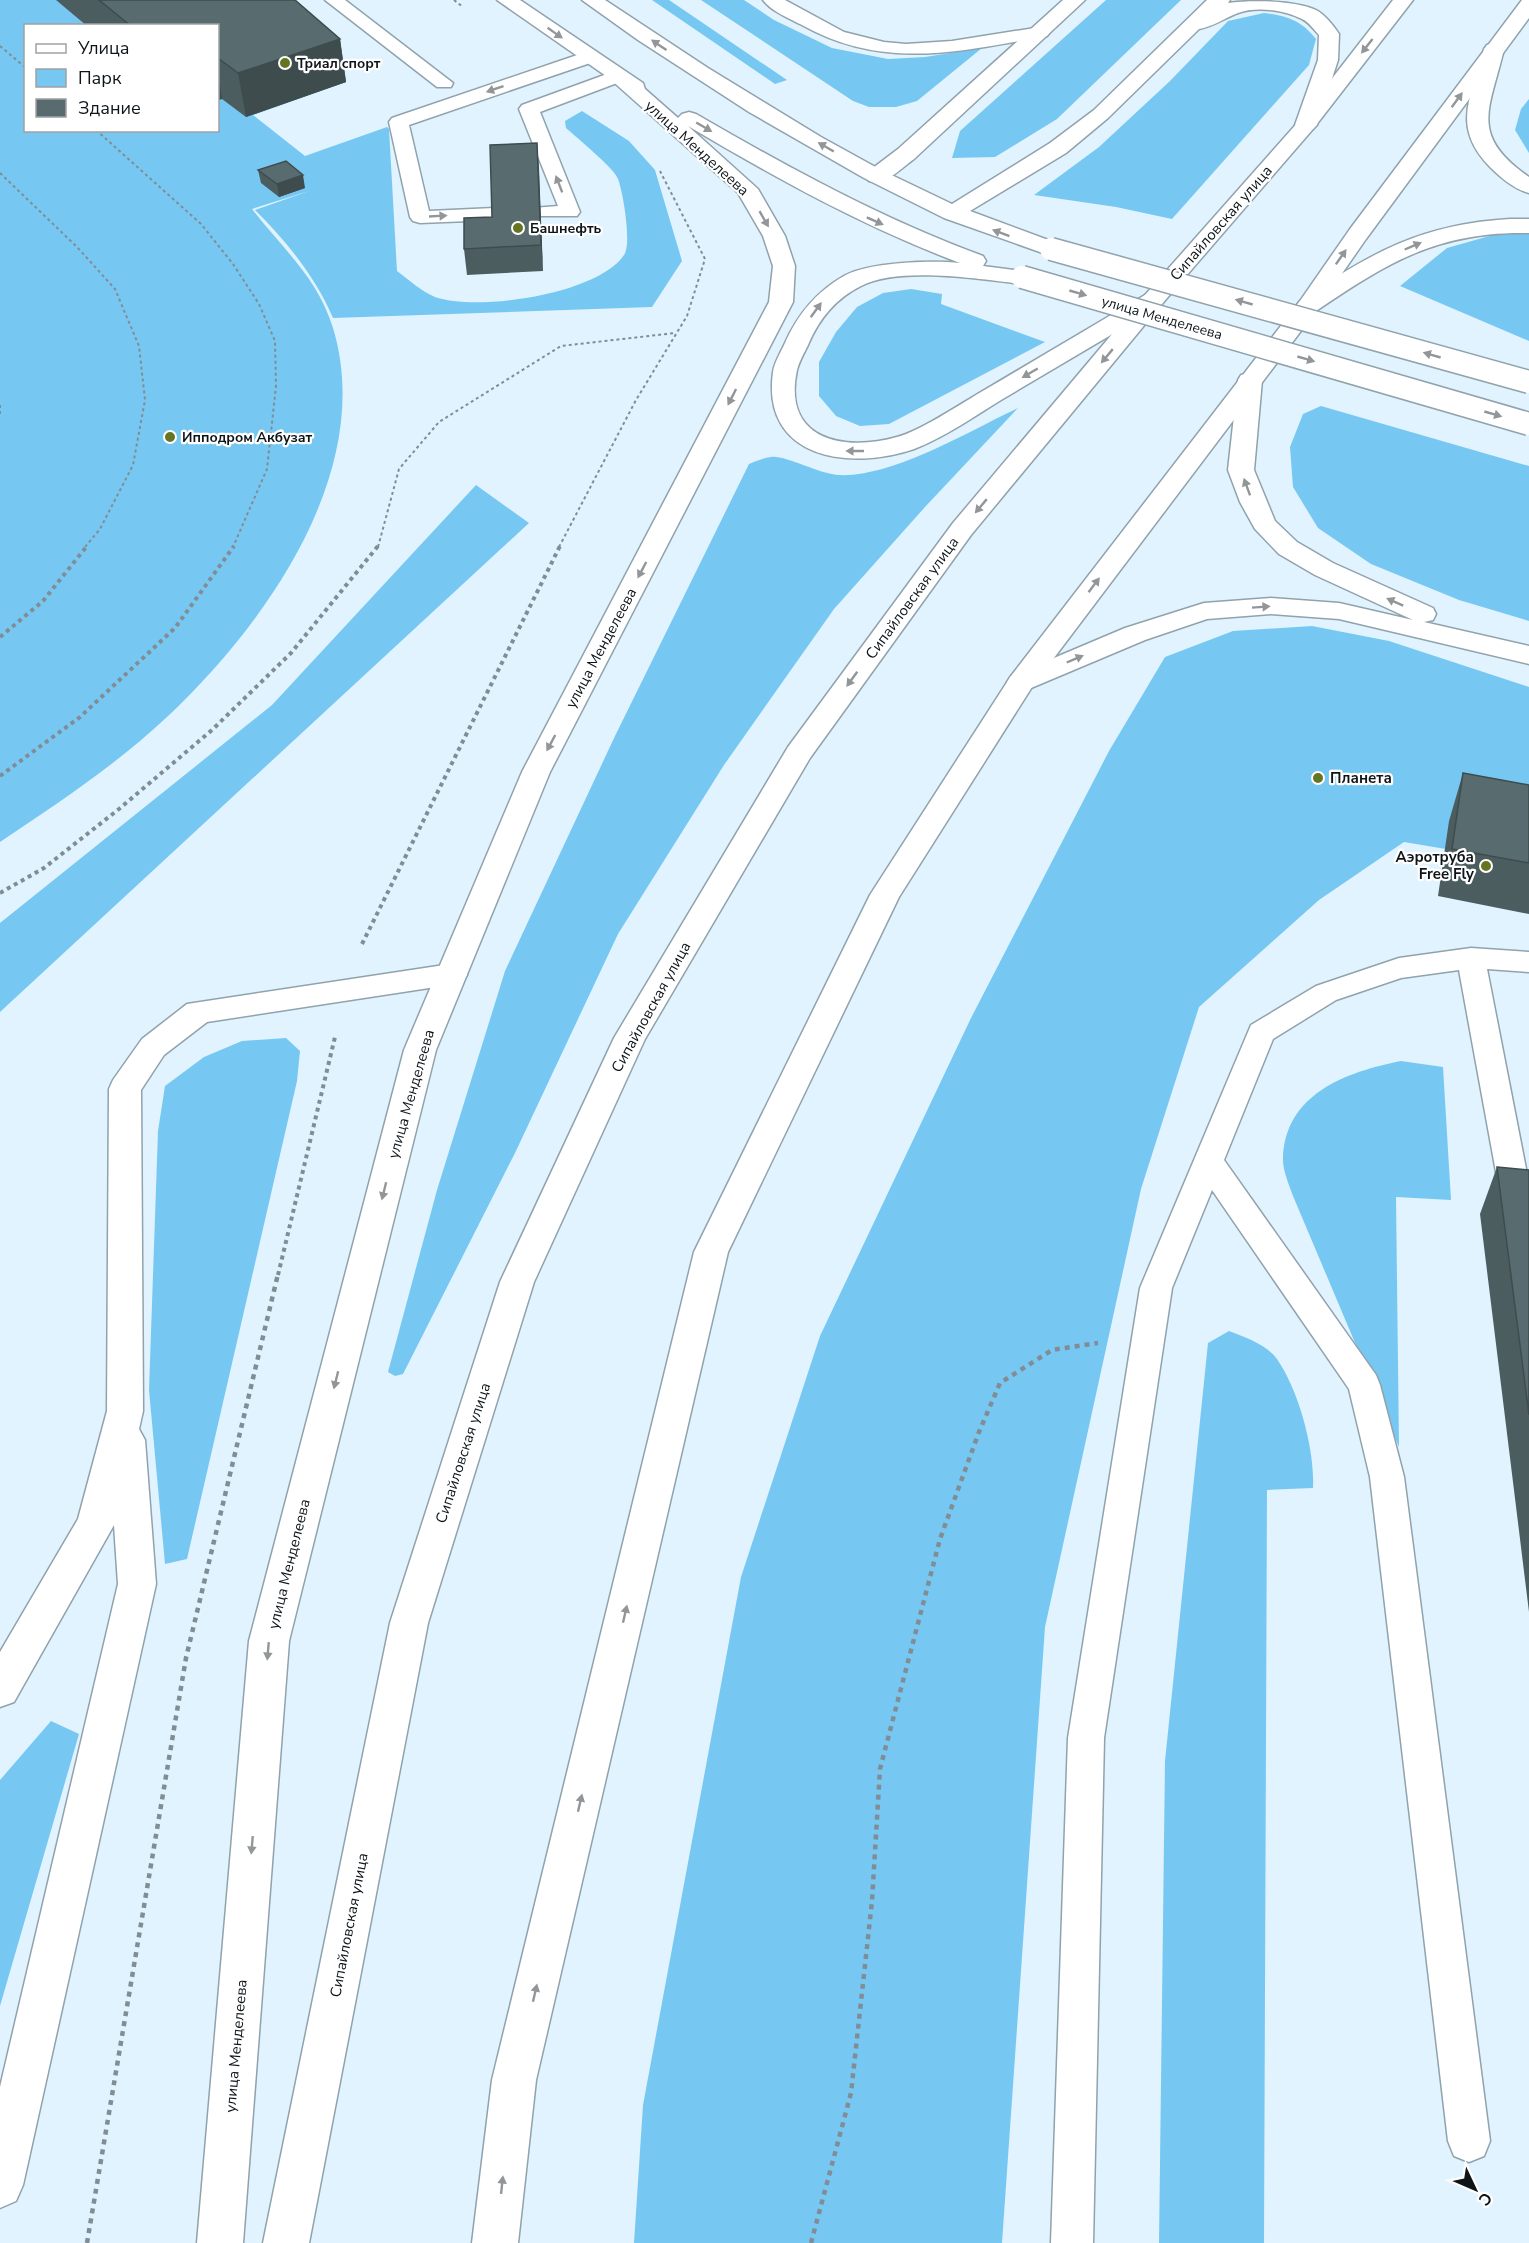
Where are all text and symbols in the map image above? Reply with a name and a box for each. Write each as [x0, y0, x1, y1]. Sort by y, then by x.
legend [24, 24, 219, 132]
one-way arrow [546, 27, 562, 39]
text: Улица [77, 36, 129, 60]
one-way arrow [652, 39, 668, 51]
one-way arrow [1361, 39, 1373, 54]
place label: Триал спорт [297, 54, 381, 73]
marker: Триал спорт [278, 56, 292, 70]
text: Парк [78, 66, 122, 90]
one-way arrow [485, 84, 503, 94]
one-way arrow [1450, 93, 1462, 108]
text: Здание [78, 96, 141, 120]
street label: улица Менделеева [641, 96, 753, 200]
one-way arrow [696, 122, 712, 133]
one-way arrow [817, 142, 834, 152]
street label: Сипайловская улица [1165, 161, 1277, 285]
one-way arrow [554, 175, 564, 193]
one-way arrow [759, 211, 769, 228]
one-way arrow [428, 212, 447, 221]
one-way arrow [867, 216, 885, 226]
place label: Башнефть [530, 219, 602, 238]
marker: Башнефть [511, 221, 525, 235]
one-way arrow [992, 227, 1010, 237]
one-way arrow [1405, 241, 1423, 251]
one-way arrow [1335, 250, 1347, 266]
one-way arrow [1069, 289, 1087, 298]
street label: улица Менделеева [1099, 292, 1225, 344]
one-way arrow [1235, 297, 1253, 307]
one-way arrow [810, 302, 821, 318]
one-way arrow [1100, 348, 1113, 364]
one-way arrow [1423, 350, 1441, 359]
one-way arrow [1297, 355, 1315, 365]
one-way arrow [1022, 367, 1039, 377]
one-way arrow [727, 389, 737, 406]
one-way arrow [1484, 410, 1502, 419]
place label: Ипподром Акбузат [182, 428, 313, 447]
marker: Ипподром Акбузат [163, 430, 177, 444]
one-way arrow [845, 446, 864, 456]
one-way arrow [1242, 478, 1252, 496]
one-way arrow [975, 498, 988, 513]
street label: Сипайловская улица [861, 533, 963, 663]
one-way arrow [637, 562, 647, 579]
one-way arrow [1088, 577, 1100, 593]
street label: улица Менделеева [561, 584, 641, 712]
one-way arrow [1387, 598, 1404, 607]
one-way arrow [1251, 602, 1270, 612]
one-way arrow [1066, 654, 1084, 664]
one-way arrow [846, 670, 858, 686]
one-way arrow [547, 734, 557, 752]
place label: Планета [1330, 768, 1392, 788]
marker: Планета [1311, 771, 1325, 785]
place label: Аэротруба Free Fly [1396, 847, 1474, 884]
marker: Аэротруба Free Fly [1479, 859, 1493, 873]
street label: Сипайловская улица [607, 938, 695, 1076]
street label: улица Менделеева [383, 1027, 439, 1161]
one-way arrow [379, 1182, 389, 1201]
one-way arrow [330, 1371, 340, 1389]
street label: Сипайловская улица [431, 1380, 495, 1526]
street label: улица Менделеева [263, 1497, 315, 1631]
one-way arrow [620, 1604, 630, 1623]
one-way arrow [263, 1641, 273, 1660]
one-way arrow [575, 1794, 585, 1812]
one-way arrow [248, 1836, 257, 1855]
street label: Сипайловская улица [325, 1851, 373, 1999]
street label: улица Менделеева [220, 1979, 252, 2113]
one-way arrow [530, 1984, 540, 2002]
north arrow [1445, 2159, 1505, 2219]
one-way arrow [497, 2175, 507, 2194]
text: С [1473, 2187, 1497, 2210]

